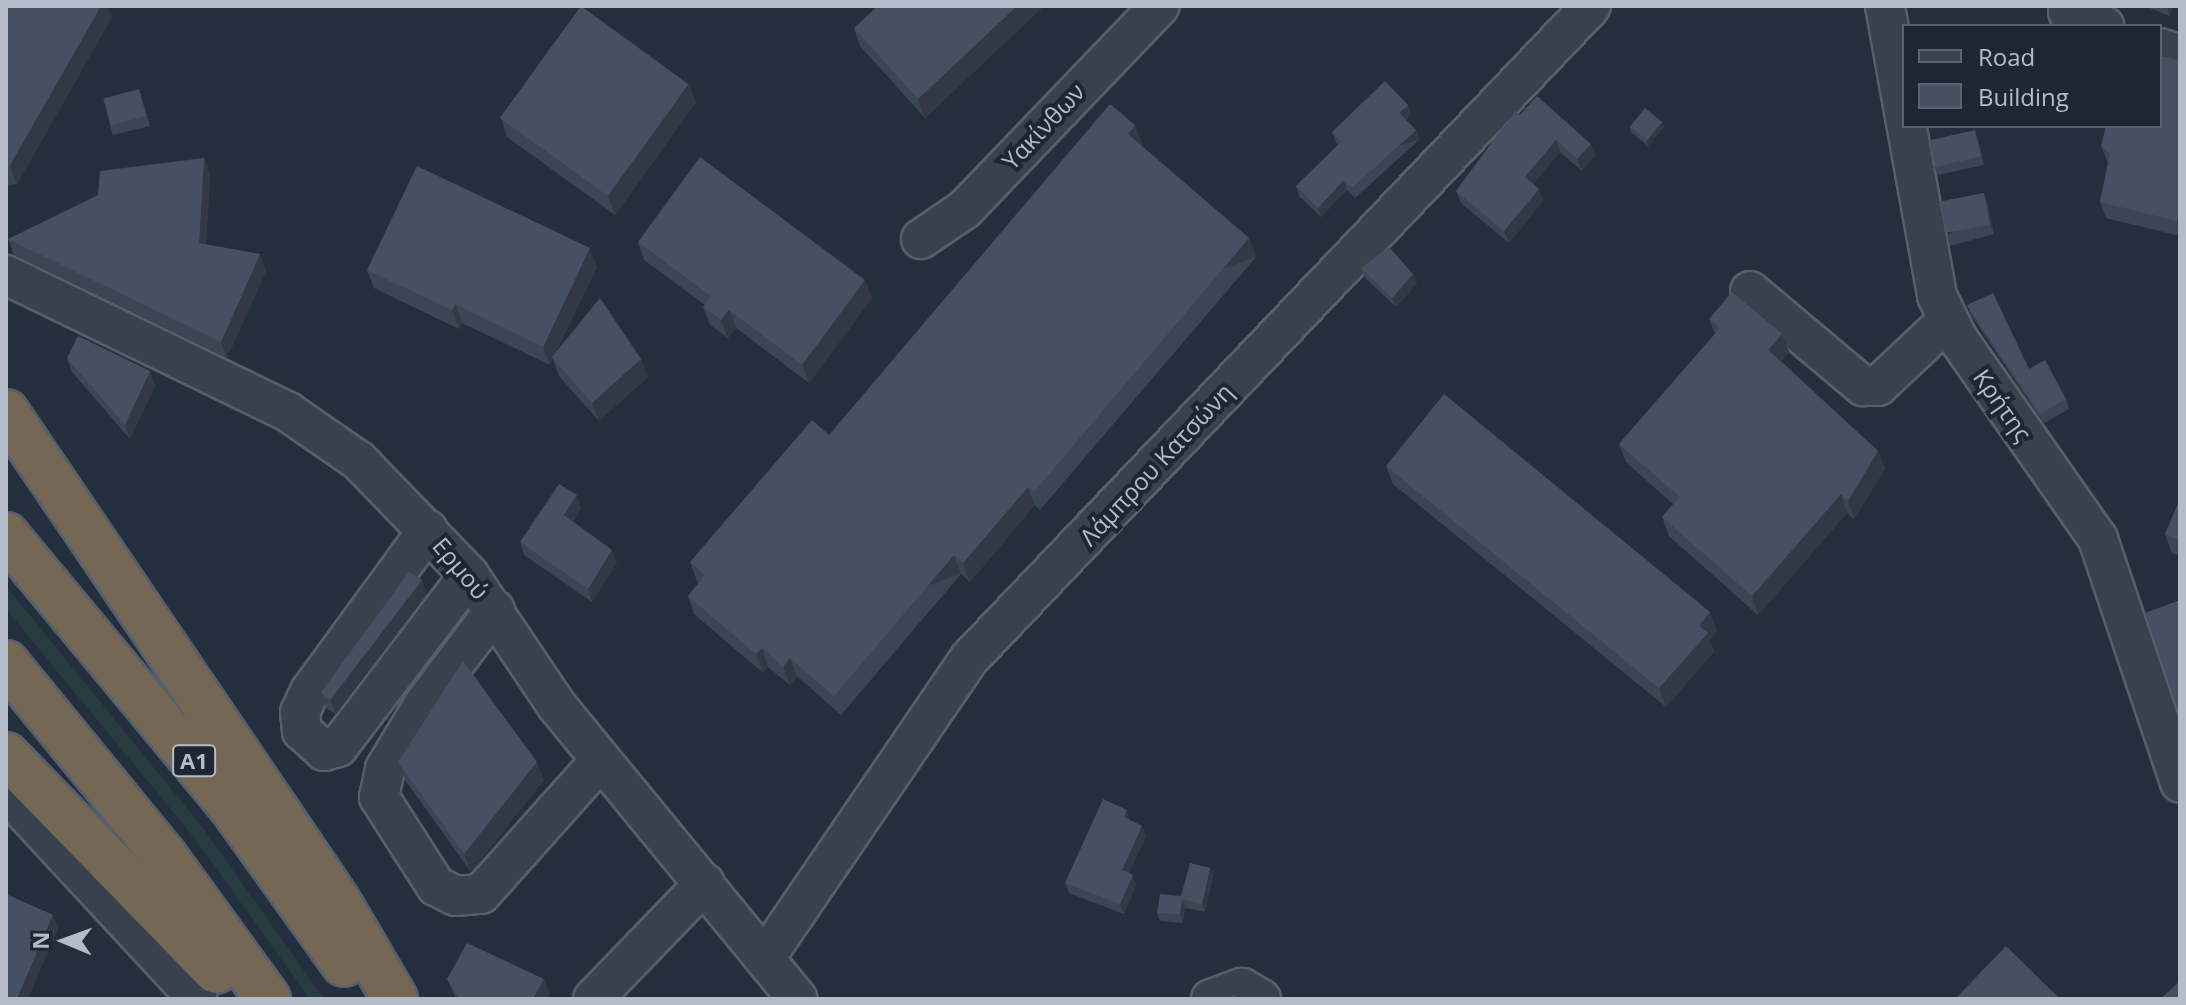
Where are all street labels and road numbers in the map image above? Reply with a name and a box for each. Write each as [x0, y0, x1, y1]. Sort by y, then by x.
street label: Υακίνθων [996, 77, 1090, 175]
street label: Κρήτης [1968, 363, 2038, 447]
street label: Λάμπρου Κατσώνη [1074, 377, 1238, 551]
street label: Ερμού [427, 531, 495, 605]
road number: Α1 [172, 743, 216, 779]

